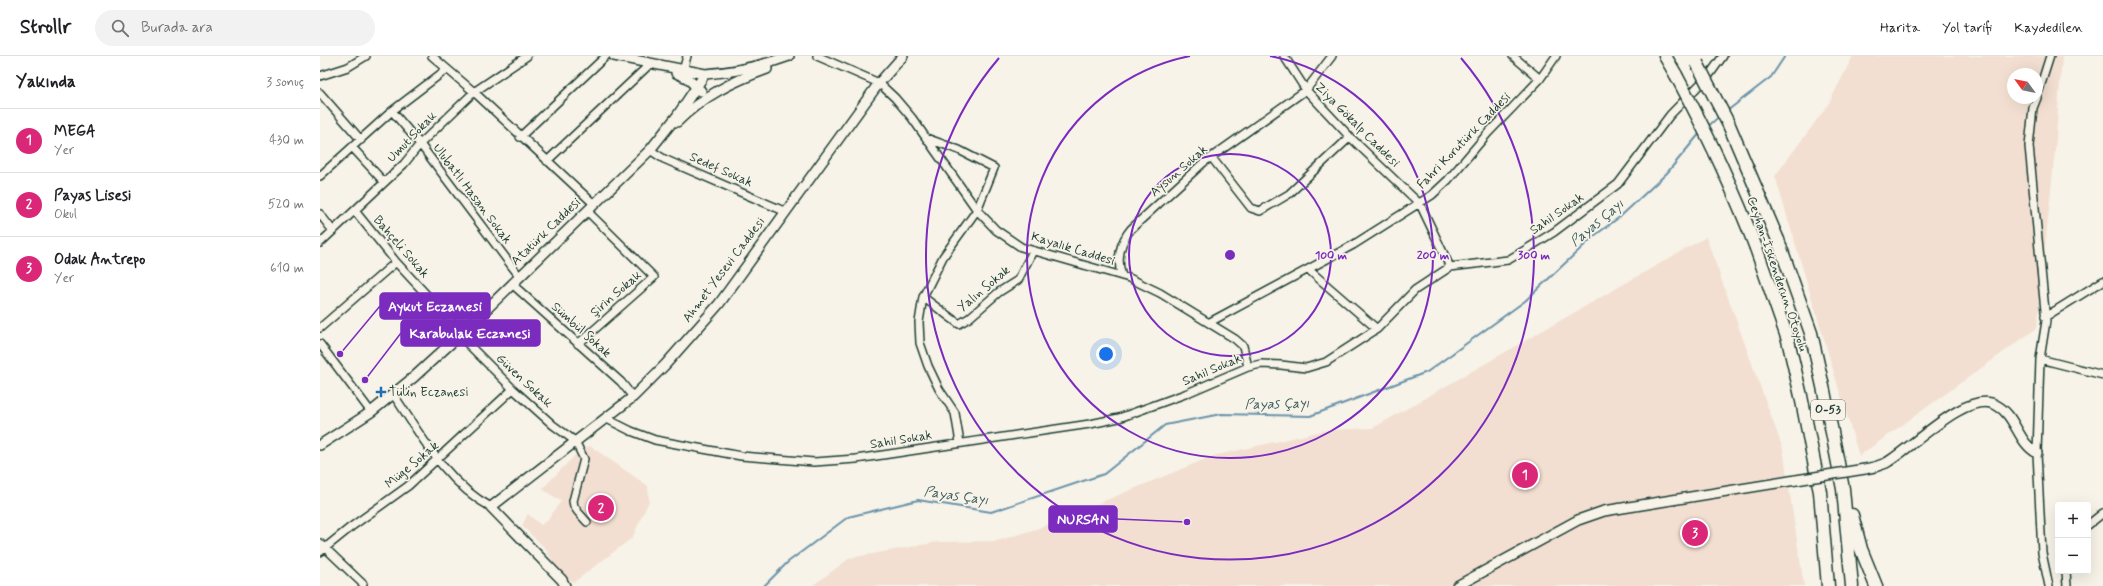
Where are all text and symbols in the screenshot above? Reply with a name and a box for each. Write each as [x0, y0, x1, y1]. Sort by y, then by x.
search box [95, 10, 375, 46]
text: Strollr [20, 15, 71, 40]
icon: search [109, 17, 131, 39]
text: Burada ara [141, 18, 213, 38]
text: Harita [1880, 19, 1920, 37]
text: Yol tarifi [1942, 19, 1992, 37]
text: Kaydedilen [2014, 19, 2083, 37]
north arrow [2007, 68, 2043, 104]
text: Yakında [16, 71, 76, 93]
text: 3 sonuç [266, 74, 304, 91]
street label: Ziya Gökalp Caddesi [1311, 79, 1403, 171]
street label: Fahri Korutürk Caddesi [1413, 89, 1515, 193]
street label: Umut Sokak [383, 107, 441, 166]
text: MEGA [54, 122, 95, 142]
text: 1 [26, 132, 32, 149]
text: 430 m [269, 132, 304, 149]
street label: Ulubatlı Hasan Sokak [429, 140, 516, 248]
street label: Aysun Sokak [1147, 141, 1212, 201]
text: Yer [54, 142, 74, 159]
street label: Sedef Sokak [687, 149, 756, 192]
text: Payas Lisesi [54, 186, 131, 206]
street label: Sahil Sokak [1527, 189, 1588, 239]
street label: Atatürk Caddesi [507, 194, 585, 270]
street label: Ceyhan-İskenderun Otoyolu [1743, 194, 1812, 354]
water label: Payas Çayı [1566, 195, 1628, 251]
text: 2 [26, 196, 32, 213]
text: 520 m [268, 196, 304, 213]
text: Okul [54, 206, 77, 223]
street label: Bahçeli Sokak [369, 212, 433, 282]
street label: Ahmet Yesevi Caddesi [679, 214, 769, 326]
street label: Kayalık Caddesi [1029, 228, 1117, 270]
centre of rings [1223, 248, 1237, 262]
text: 100 m [1315, 248, 1348, 264]
text: 200 m [1417, 248, 1450, 264]
text: 300 m [1518, 248, 1551, 264]
text: Odak Antrepo [54, 250, 145, 270]
text: 3 [26, 260, 32, 277]
text: 610 m [270, 260, 304, 277]
street label: Yalın Sokak [954, 262, 1014, 316]
street label: Şirin Sokak [587, 267, 646, 321]
text: Yer [54, 270, 74, 287]
callout: Aykut Eczanesi [380, 293, 490, 319]
text: Aykut Eczanesi [388, 298, 482, 316]
street label: Sümbül Sokak [547, 299, 615, 362]
callout: Karabulak Eczanesi [401, 320, 540, 346]
text: Karabulak Eczanesi [409, 325, 531, 343]
your location [1096, 344, 1116, 364]
street label: Güven Sokak [492, 350, 556, 412]
street label: Sahil Sokak [1180, 350, 1245, 390]
place label: Tülin Eczanesi [389, 384, 469, 401]
marker: Tülin Eczanesi [376, 387, 386, 397]
water label: Payas Çayı [1245, 394, 1310, 414]
road number: O-53 [1811, 400, 1845, 420]
street label: Sahil Sokak [869, 427, 934, 453]
street label: Müge Sokak [381, 437, 443, 493]
pin: 1 [1512, 460, 1538, 490]
water label: Payas Çayı [923, 483, 989, 509]
pin: 2 [588, 493, 614, 523]
map controls [2055, 502, 2091, 574]
button: + [2055, 502, 2091, 538]
callout: NURSAN [1049, 506, 1117, 532]
text: NURSAN [1057, 511, 1109, 529]
pin: 3 [1682, 518, 1708, 548]
button: − [2055, 538, 2091, 574]

